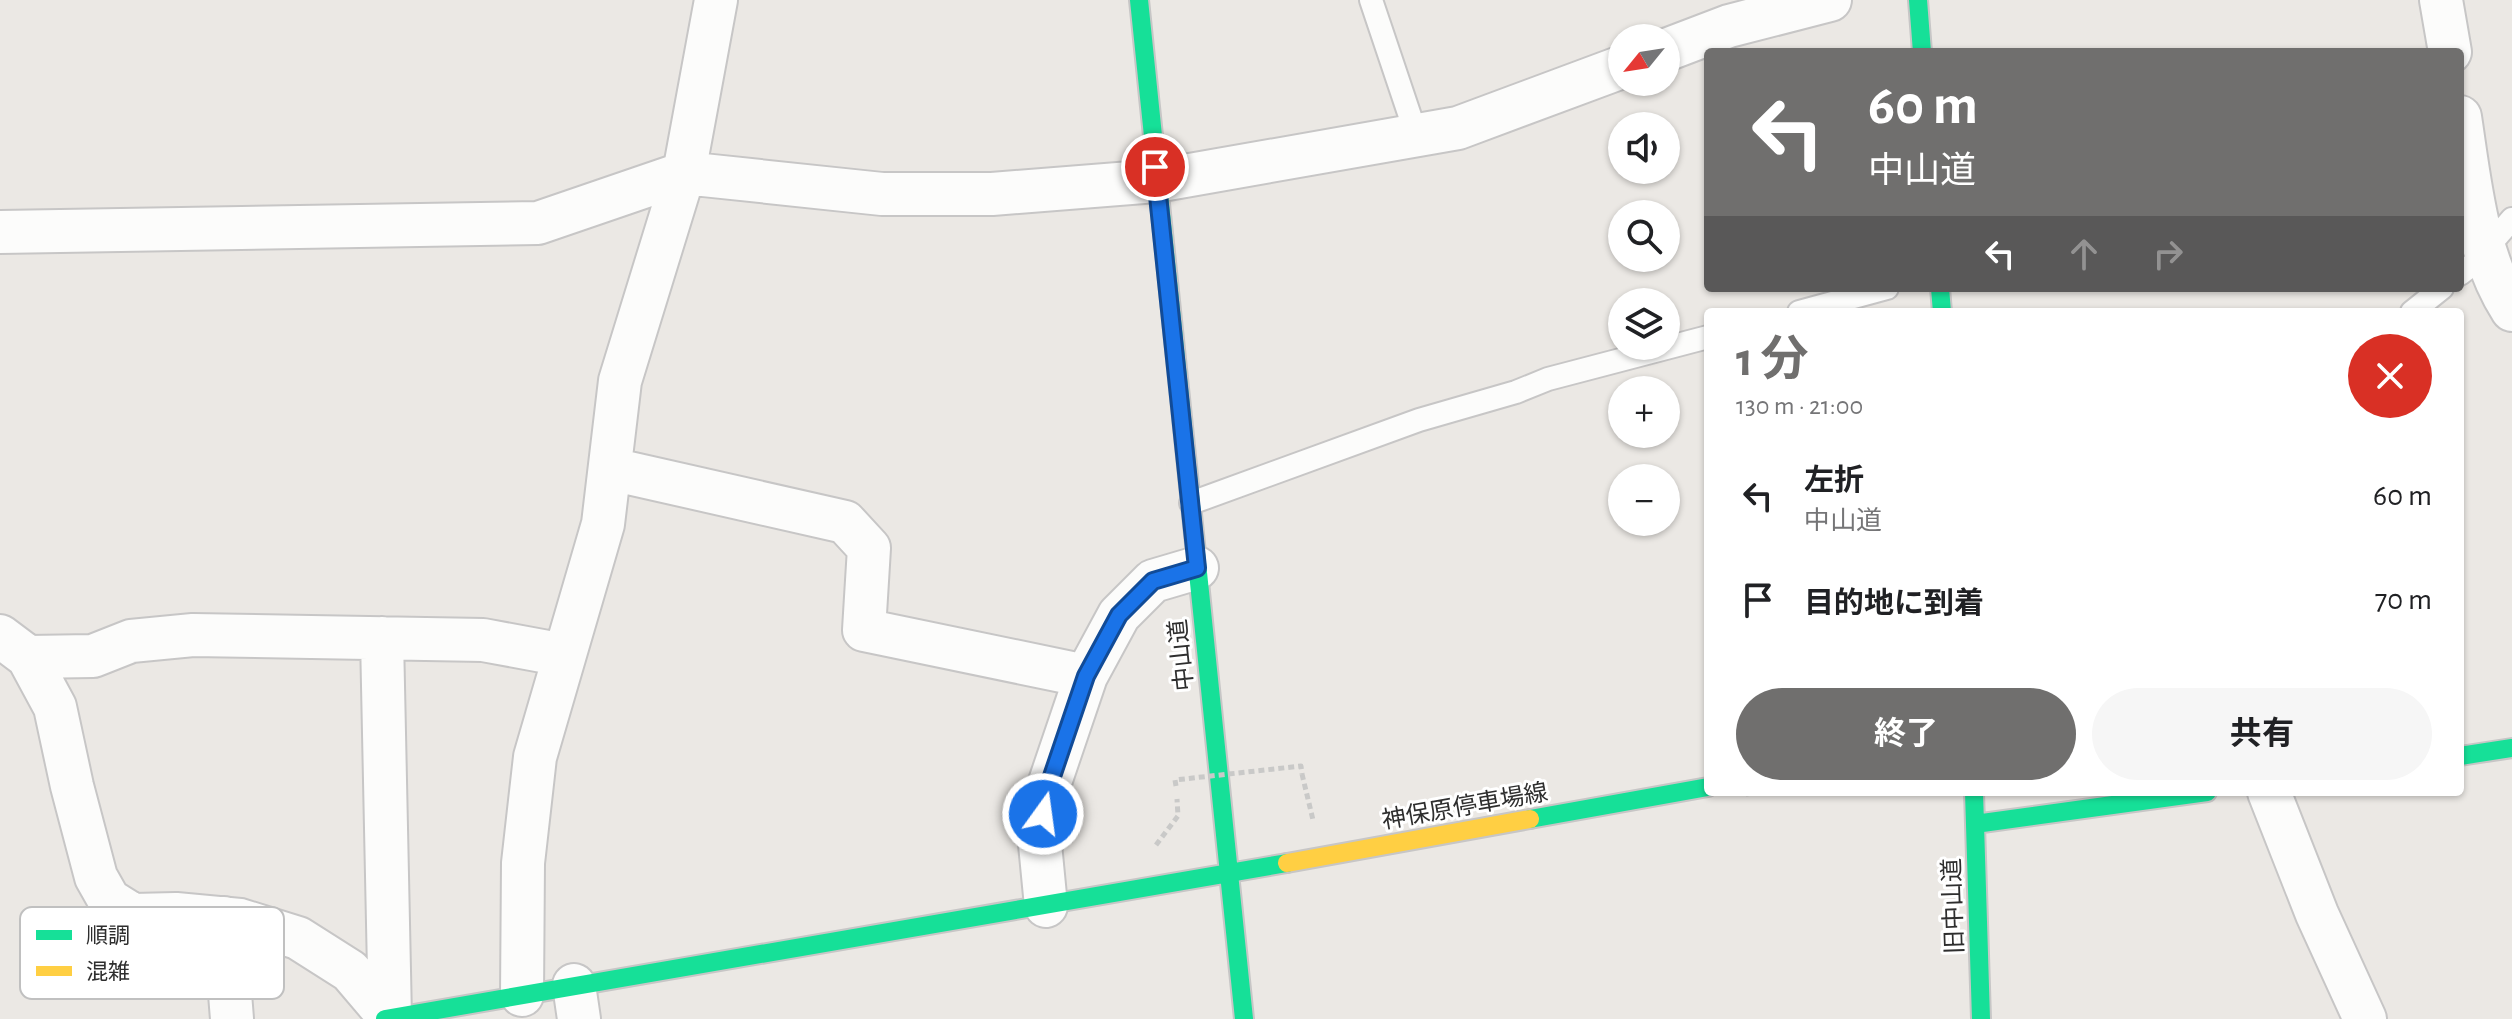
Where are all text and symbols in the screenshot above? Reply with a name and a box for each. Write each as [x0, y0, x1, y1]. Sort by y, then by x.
north arrow [1608, 24, 1680, 96]
map controls [1608, 24, 1680, 536]
text: 60 m [1868, 78, 1978, 134]
icon: left [1736, 80, 1840, 184]
button: sound [1608, 112, 1680, 184]
pin [1121, 133, 1189, 201]
icon: arrive [1133, 145, 1177, 189]
text: 中山道 [1868, 153, 1976, 189]
button: search [1608, 200, 1680, 272]
icon: left [1978, 232, 2022, 276]
icon: ahead [2062, 232, 2106, 276]
icon: right [2146, 232, 2190, 276]
button: layers [1608, 288, 1680, 360]
button: close [2348, 334, 2432, 418]
text: 1 分 [1736, 337, 1809, 385]
button: + [1608, 376, 1680, 448]
text: 130 m · 21:00 [1736, 393, 1863, 419]
button: − [1608, 464, 1680, 536]
text: 左折 [1804, 466, 1864, 496]
icon: left [1736, 474, 1780, 518]
text: 60 m [2373, 481, 2432, 511]
text: 中山道 [1804, 508, 1882, 534]
icon: arrive [1736, 578, 1780, 622]
text: 70 m [2375, 585, 2432, 615]
text: 目的地に到着 [1804, 589, 1984, 619]
street label: 中山道 [1164, 618, 1198, 692]
button: 終了 [1736, 688, 2076, 780]
button: 共有 [2092, 688, 2432, 780]
position arrow [1001, 772, 1085, 856]
street label: 神保原停車場線 [1380, 779, 1550, 833]
street label: 旧中山道 [1938, 858, 1968, 954]
legend [20, 907, 284, 999]
text: 順調 [86, 925, 130, 947]
text: 混雑 [86, 960, 130, 983]

